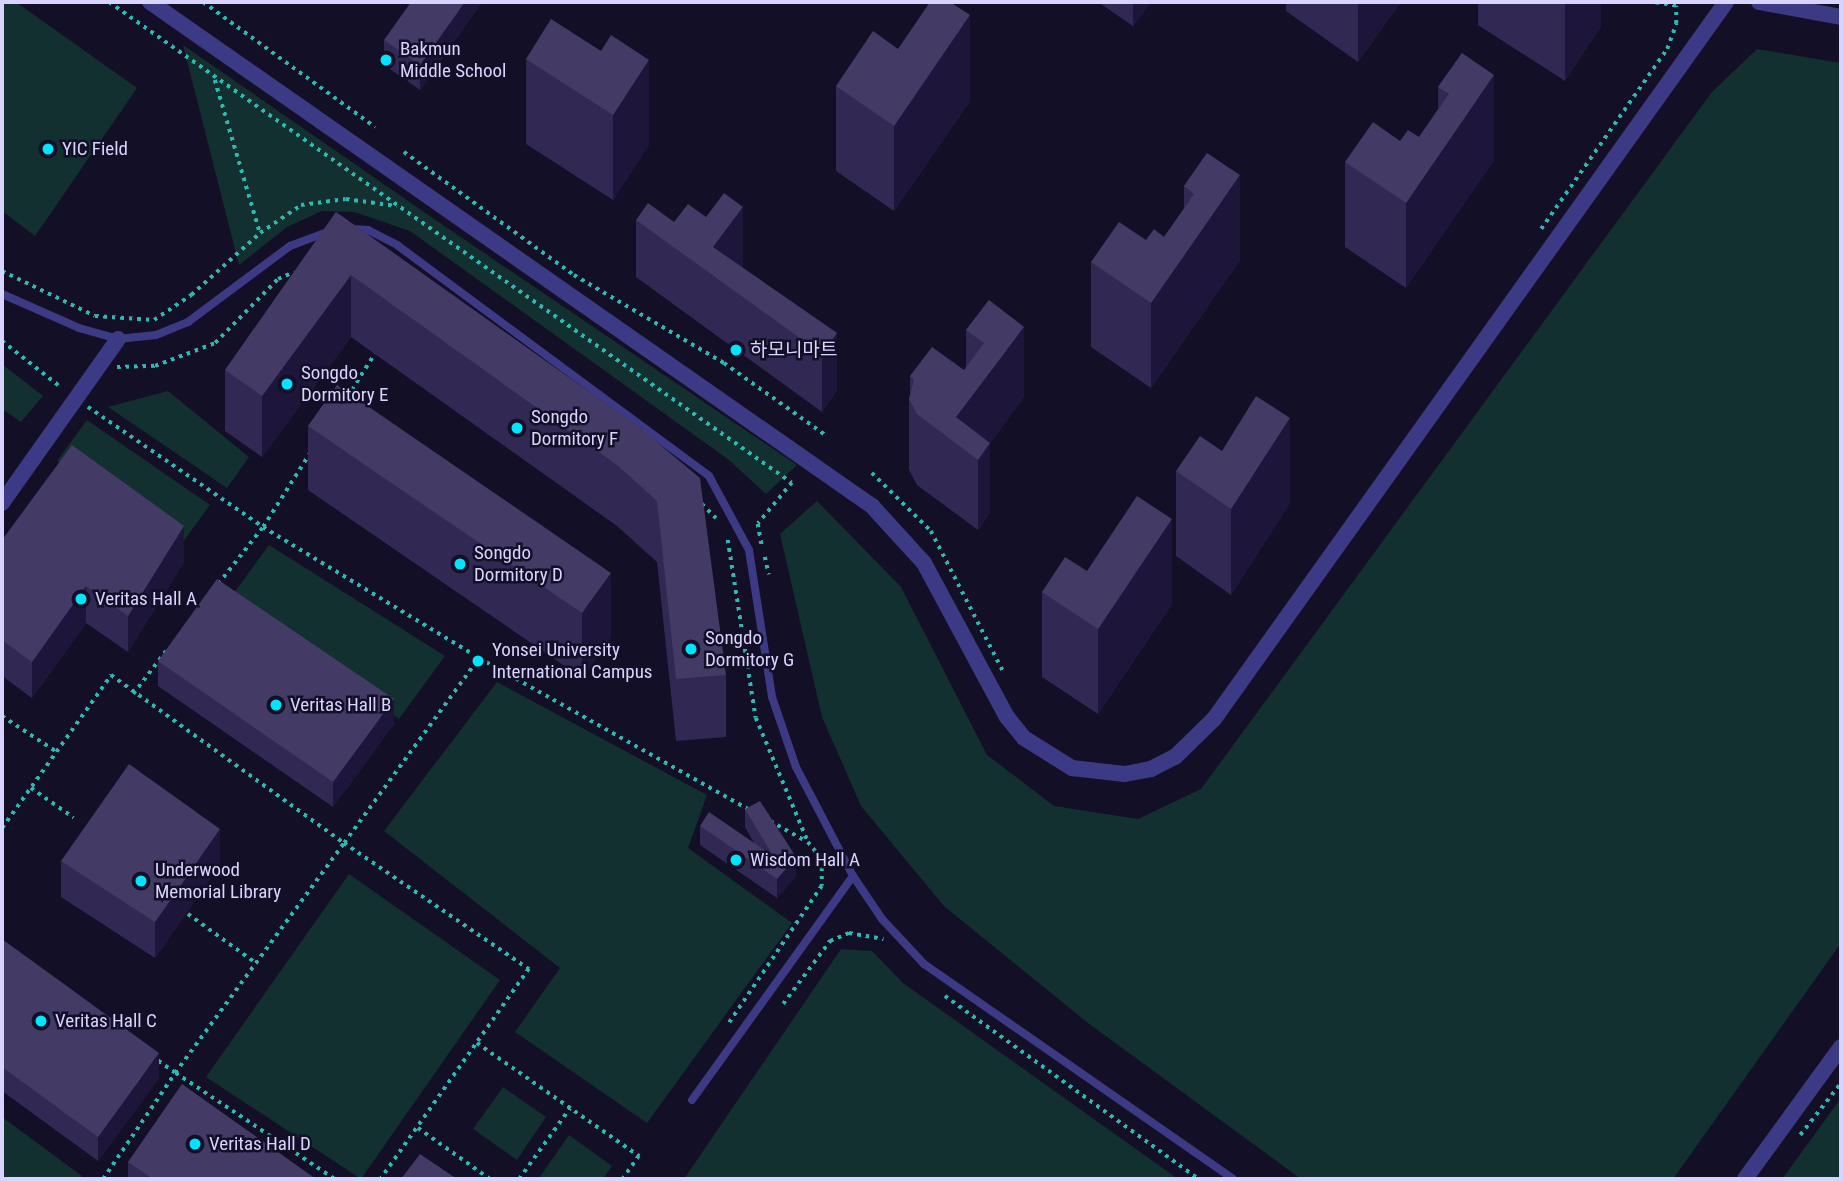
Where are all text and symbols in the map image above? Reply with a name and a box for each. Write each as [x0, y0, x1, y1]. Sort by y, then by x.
place label: Bakmun Middle School [400, 38, 506, 82]
marker: Bakmun Middle School [378, 52, 394, 68]
place label: YIC Field [62, 138, 128, 160]
marker: YIC Field [40, 141, 56, 157]
place label: 하모니마트 [750, 339, 837, 361]
marker: 하모니마트 [728, 342, 744, 358]
place label: Songdo Dormitory E [301, 362, 388, 406]
marker: Songdo Dormitory E [279, 376, 295, 392]
place label: Songdo Dormitory F [531, 406, 618, 450]
marker: Songdo Dormitory F [509, 420, 525, 436]
place label: Songdo Dormitory D [474, 542, 563, 586]
marker: Songdo Dormitory D [452, 556, 468, 572]
place label: Veritas Hall A [95, 588, 197, 610]
marker: Veritas Hall A [73, 591, 89, 607]
place label: Songdo Dormitory G [705, 627, 794, 671]
place label: Yonsei University International Campus [492, 639, 653, 683]
marker: Songdo Dormitory G [683, 641, 699, 657]
marker: Yonsei University International Campus [470, 653, 486, 669]
place label: Veritas Hall B [290, 694, 391, 716]
marker: Veritas Hall B [268, 697, 284, 713]
place label: Wisdom Hall A [750, 849, 860, 871]
marker: Wisdom Hall A [728, 852, 744, 868]
place label: Underwood Memorial Library [155, 859, 281, 903]
marker: Underwood Memorial Library [133, 873, 149, 889]
place label: Veritas Hall C [55, 1010, 157, 1032]
marker: Veritas Hall C [33, 1013, 49, 1029]
place label: Veritas Hall D [209, 1133, 311, 1155]
marker: Veritas Hall D [187, 1136, 203, 1152]

